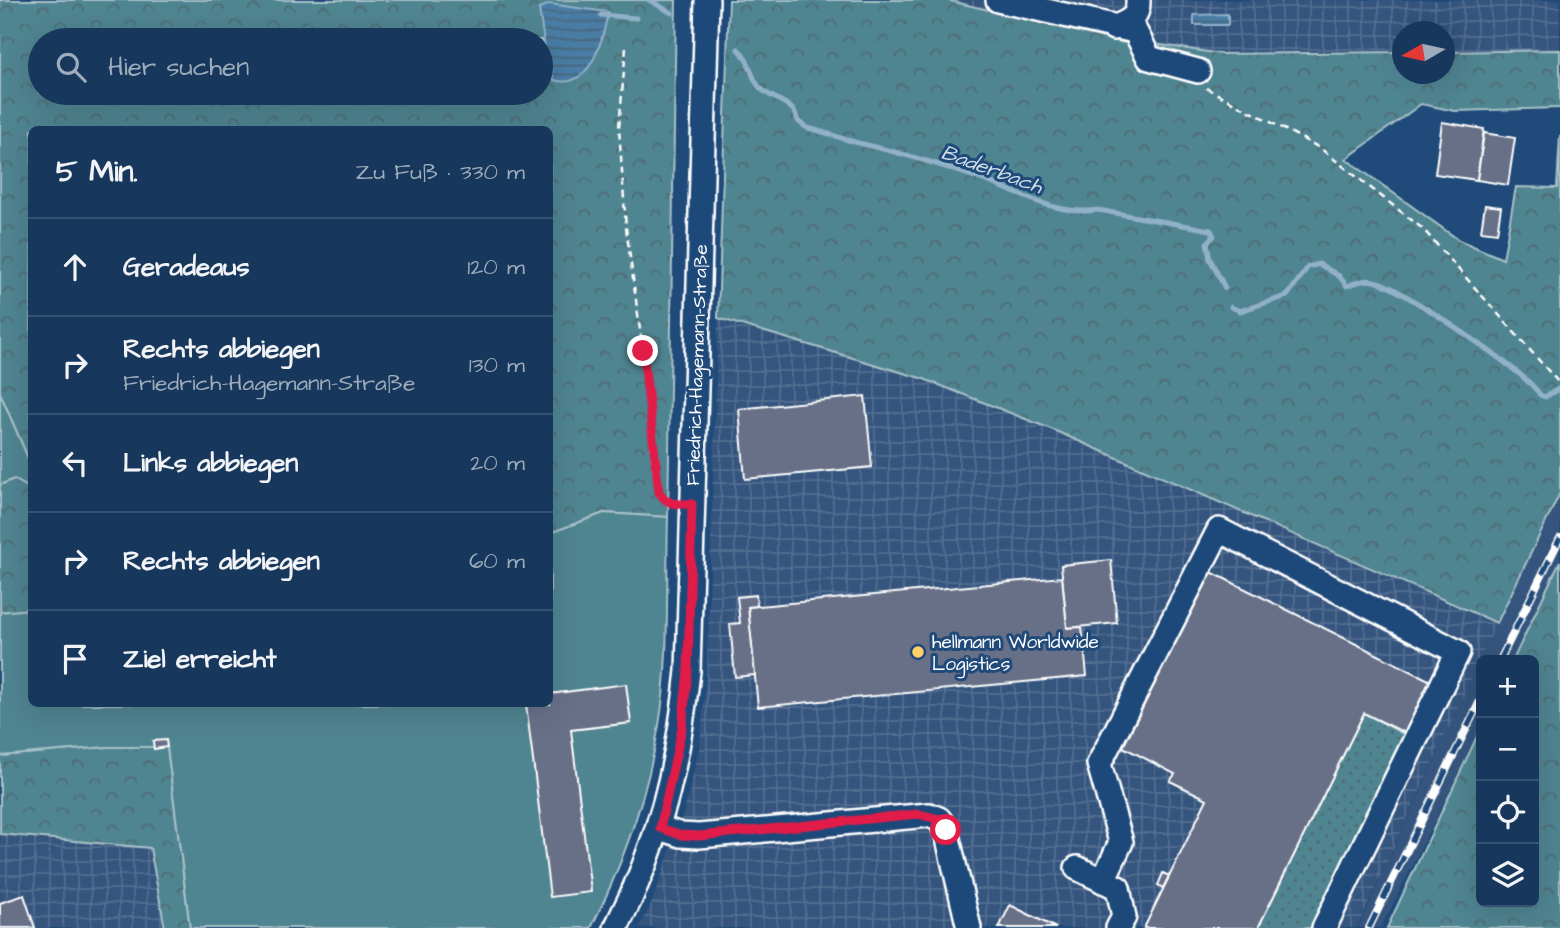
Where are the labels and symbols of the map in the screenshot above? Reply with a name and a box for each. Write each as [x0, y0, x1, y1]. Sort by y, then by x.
north arrow [1392, 21, 1455, 84]
water label: Baderbach [937, 138, 1048, 202]
street label: Friedrich-Hagemann-Straße [680, 244, 716, 486]
route end [627, 335, 658, 366]
place label: hellmann Worldwide Logistics [932, 629, 1099, 679]
marker: hellmann Worldwide Logistics [910, 644, 926, 660]
route start [930, 814, 961, 845]

